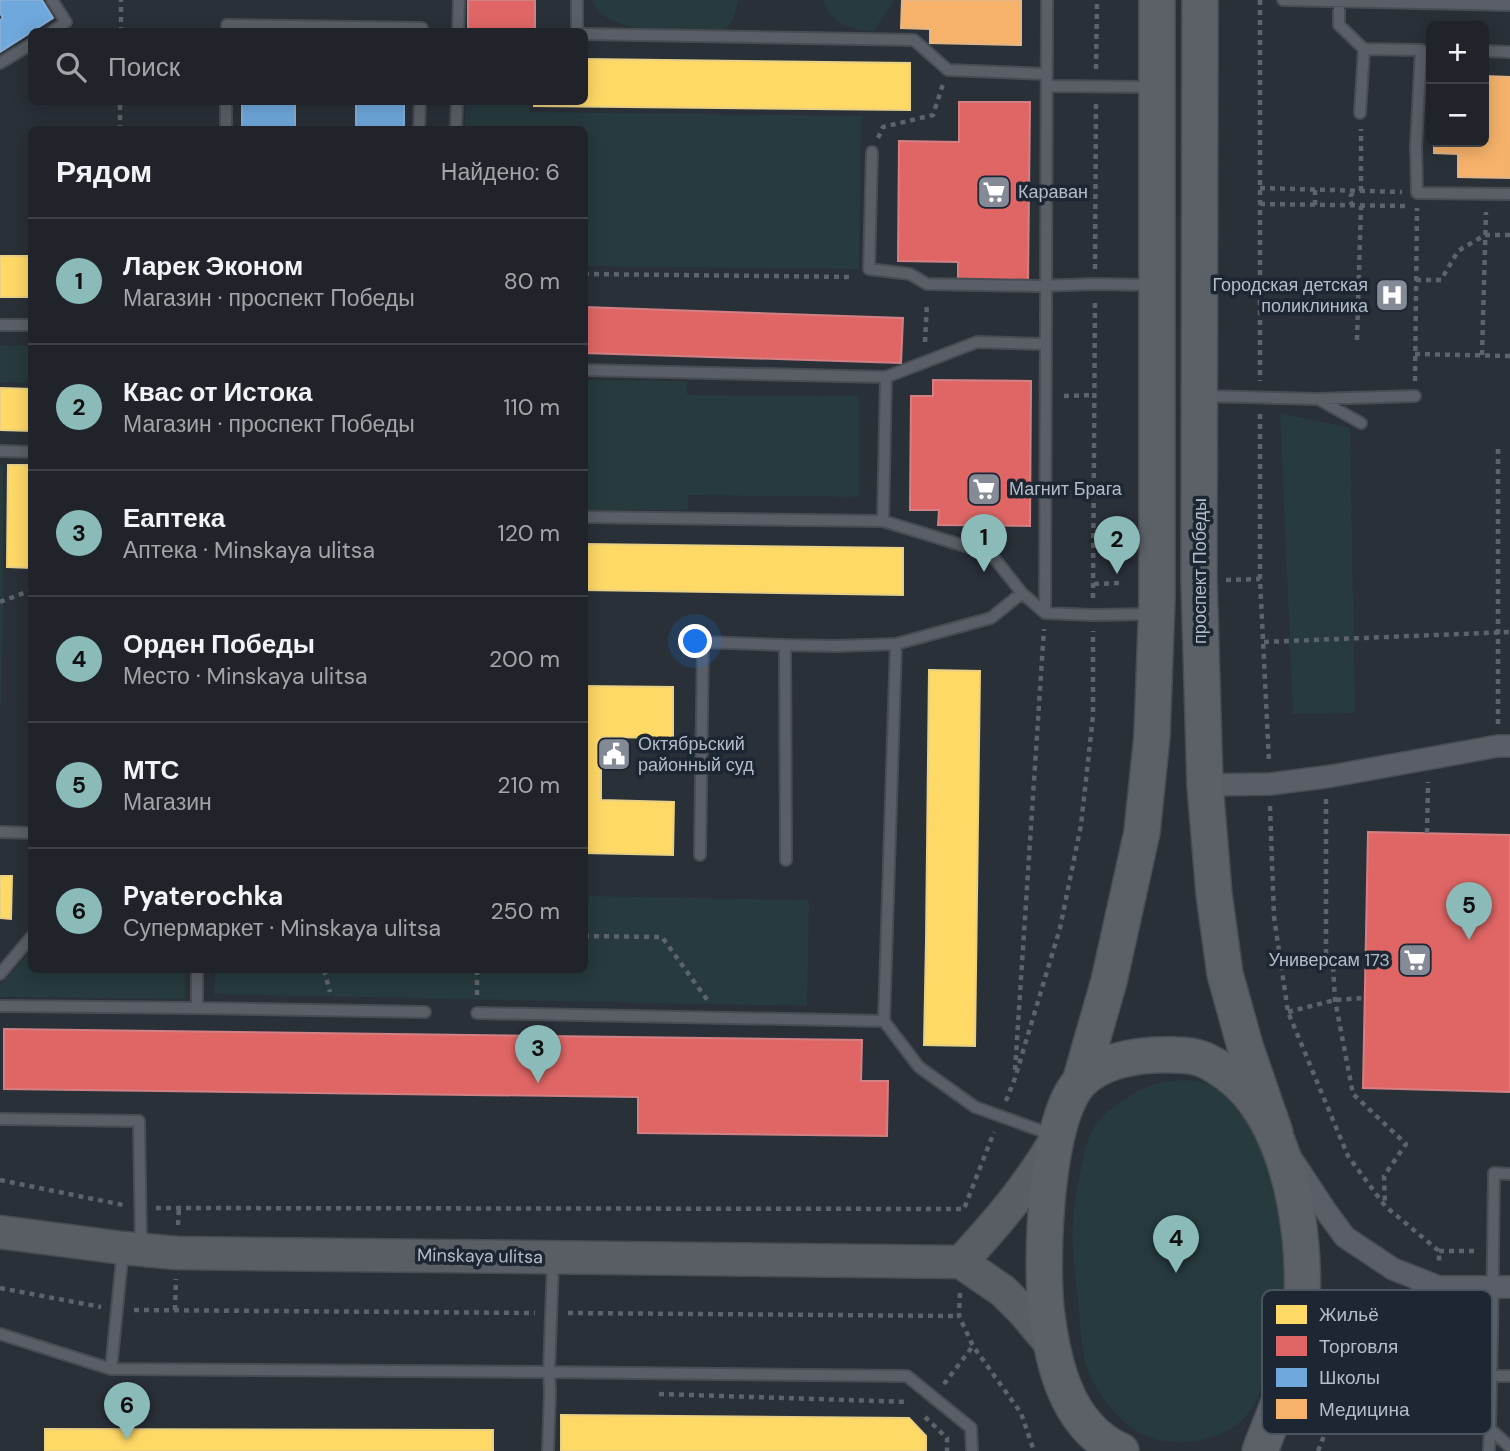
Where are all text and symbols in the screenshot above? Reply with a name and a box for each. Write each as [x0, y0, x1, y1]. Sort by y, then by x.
map controls [1426, 21, 1489, 147]
button: + [1426, 21, 1489, 84]
search box [28, 28, 588, 105]
icon: search [52, 48, 90, 86]
text: Поиск [108, 50, 180, 84]
button: − [1426, 84, 1489, 147]
text: Рядом [56, 152, 152, 191]
text: Найдено: 6 [441, 157, 560, 187]
supermarket icon: Караван [975, 173, 1013, 211]
place label: Караван [1018, 180, 1088, 204]
text: Ларек Эконом [123, 249, 303, 283]
text: 1 [75, 266, 83, 296]
text: 80 m [504, 266, 560, 296]
place label: Городская детская поликлиника [1213, 273, 1369, 318]
hospital icon: Городская детская поликлиника [1373, 276, 1411, 314]
text: Магазин · проспект Победы [123, 283, 415, 313]
text: Квас от Истока [123, 375, 313, 409]
text: 2 [72, 392, 86, 422]
text: 110 m [503, 392, 560, 422]
text: Магазин · проспект Победы [123, 409, 415, 439]
supermarket icon: Магнит Брага [965, 470, 1003, 508]
place label: Магнит Брага [1009, 477, 1123, 501]
street label: проспект Победы [1188, 498, 1212, 644]
text: Еаптека [123, 501, 225, 535]
pin: 1 [961, 514, 1007, 572]
pin: 2 [1094, 516, 1140, 574]
text: 3 [72, 518, 86, 548]
text: 120 m [497, 518, 560, 548]
text: Аптека · Minskaya ulitsa [123, 535, 375, 565]
your location [678, 624, 712, 658]
text: Орден Победы [123, 627, 315, 661]
text: 4 [72, 644, 86, 674]
text: 200 m [489, 644, 560, 674]
text: Место · Minskaya ulitsa [123, 661, 367, 691]
place label: Октябрьский районный суд [638, 732, 754, 777]
public building icon: Октябрьский районный суд [595, 735, 633, 773]
text: МТС [123, 753, 179, 787]
text: 5 [72, 770, 86, 800]
text: 210 m [497, 770, 560, 800]
text: Магазин [123, 787, 212, 817]
text: Pyaterochka [123, 879, 283, 913]
pin: 5 [1446, 882, 1492, 940]
text: 6 [72, 896, 86, 926]
text: 250 m [490, 896, 560, 926]
text: Супермаркет · Minskaya ulitsa [123, 913, 441, 943]
supermarket icon: Универсам 173 [1396, 941, 1434, 979]
place label: Универсам 173 [1268, 948, 1390, 972]
pin: 3 [515, 1025, 561, 1083]
pin: 4 [1153, 1215, 1199, 1273]
street label: Minskaya ulitsa [417, 1243, 543, 1269]
legend [1262, 1290, 1492, 1434]
text: Жильё [1319, 1302, 1379, 1327]
text: Торговля [1319, 1334, 1398, 1359]
text: Школы [1319, 1365, 1380, 1390]
pin: 6 [104, 1382, 150, 1440]
text: Медицина [1319, 1397, 1410, 1422]

